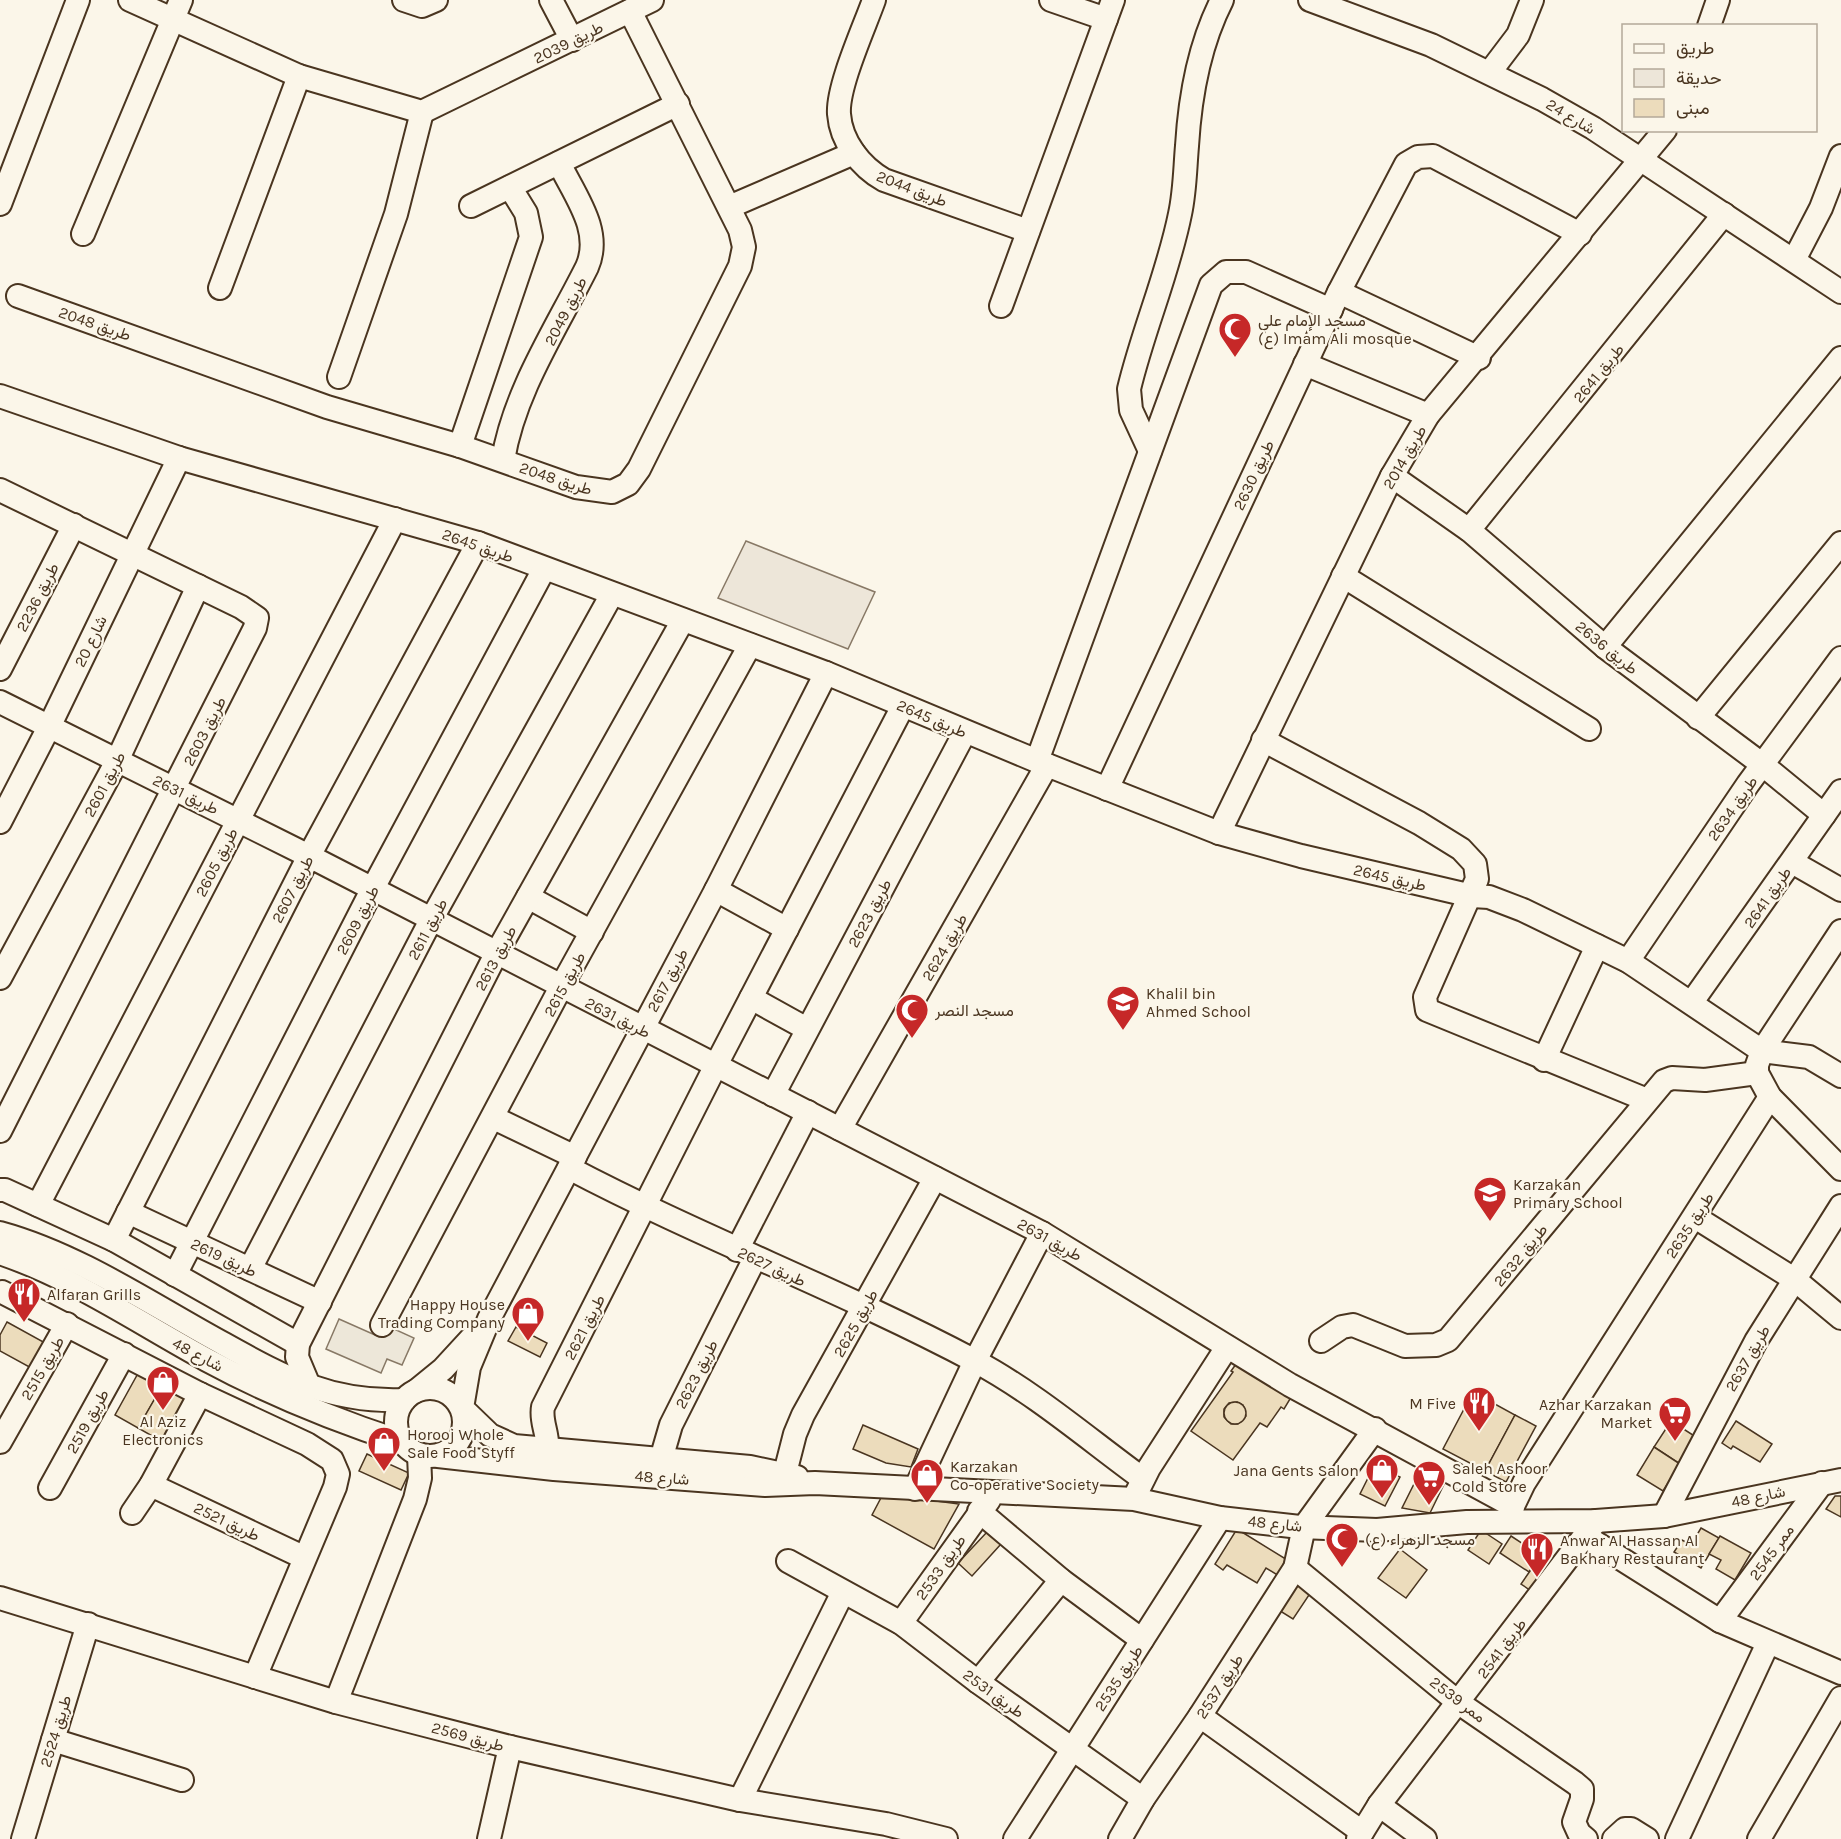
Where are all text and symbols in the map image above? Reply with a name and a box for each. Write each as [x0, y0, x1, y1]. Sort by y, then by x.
street label: طريق 2039 [530, 17, 607, 68]
legend [1622, 24, 1817, 132]
text: طريق [1676, 37, 1714, 59]
text: حديقة [1676, 67, 1722, 89]
street label: شارع 24 [1542, 94, 1599, 140]
text: مبنى [1676, 97, 1710, 119]
street label: طريق 2044 [873, 166, 950, 212]
street label: طريق 2049 [540, 274, 592, 349]
street label: طريق 2048 [56, 302, 134, 346]
mosque icon: مسجد الإمام علي (ع) Imam Ali mosque [1217, 311, 1253, 358]
place label: مسجد الإمام علي (ع) Imam Ali mosque [1258, 311, 1412, 350]
street label: طريق 2641 [1569, 340, 1629, 407]
street label: طريق 2014 [1379, 422, 1431, 493]
street label: طريق 2630 [1229, 437, 1279, 514]
street label: طريق 2048 [517, 458, 595, 500]
street label: طريق 2645 [439, 524, 516, 567]
street label: طريق 2236 [12, 560, 64, 635]
street label: شارع 20 [70, 612, 113, 671]
street label: طريق 2636 [1571, 616, 1642, 679]
street label: طريق 2603 [179, 693, 231, 769]
street label: طريق 2645 [894, 695, 970, 743]
street label: طريق 2601 [79, 748, 130, 820]
street label: طريق 2631 [149, 770, 222, 819]
street label: طريق 2634 [1703, 772, 1762, 845]
street label: طريق 2605 [191, 825, 243, 900]
street label: طريق 2607 [267, 852, 318, 927]
street label: طريق 2645 [1351, 860, 1428, 896]
street label: طريق 2641 [1739, 863, 1796, 932]
street label: طريق 2623 [843, 876, 896, 951]
street label: طريق 2609 [332, 883, 384, 958]
street label: طريق 2611 [403, 895, 452, 964]
street label: طريق 2624 [918, 910, 972, 985]
street label: طريق 2613 [470, 922, 521, 994]
street label: طريق 2617 [643, 945, 693, 1016]
street label: طريق 2615 [540, 949, 590, 1020]
school or university icon: Khalil bin Ahmed School [1105, 984, 1141, 1031]
place label: Khalil bin Ahmed School [1146, 984, 1251, 1021]
mosque icon: مسجد النصر [894, 992, 930, 1039]
street label: طريق 2631 [581, 993, 654, 1043]
place label: مسجد النصر [934, 1001, 1014, 1021]
school or university icon: Karzakan Primary School [1472, 1175, 1508, 1222]
place label: Karzakan Primary School [1513, 1175, 1623, 1212]
street label: طريق 2635 [1661, 1189, 1719, 1262]
street label: طريق 2631 [1014, 1214, 1085, 1266]
street label: طريق 2632 [1489, 1220, 1552, 1291]
street label: طريق 2619 [187, 1234, 260, 1282]
street label: طريق 2627 [734, 1242, 809, 1291]
restaurant icon: Alfaran Grills [6, 1276, 42, 1323]
place label: Alfaran Grills [47, 1285, 141, 1304]
street label: طريق 2625 [829, 1286, 883, 1361]
street label: طريق 2621 [560, 1291, 610, 1364]
place label: Happy House Trading Company [378, 1295, 506, 1332]
shop icon: Happy House Trading Company [510, 1295, 546, 1342]
street label: طريق 2637 [1721, 1322, 1775, 1395]
street label: طريق 2515 [17, 1333, 69, 1404]
street label: شارع 48 [168, 1333, 226, 1377]
street label: طريق 2623 [671, 1337, 723, 1412]
shop icon: Al Aziz Electronics [145, 1364, 181, 1411]
restaurant icon: M Five [1461, 1385, 1497, 1432]
street label: طريق 2519 [62, 1386, 114, 1457]
place label: M Five [1409, 1394, 1456, 1413]
place label: Azhar Karzakan Market [1539, 1395, 1652, 1432]
supermarket icon: Azhar Karzakan Market [1657, 1395, 1693, 1442]
place label: Al Aziz Electronics [122, 1412, 204, 1449]
shop icon: Horooj Whole Sale Food Styff [366, 1425, 402, 1472]
place label: Horooj Whole Sale Food Styff [407, 1425, 515, 1462]
shop icon: Jana Gents Salon [1364, 1452, 1400, 1499]
shop icon: Karzakan Co-operative Society [909, 1457, 945, 1504]
place label: Karzakan Co-operative Society [950, 1457, 1100, 1494]
supermarket icon: Saleh Ashoor Cold Store [1411, 1459, 1447, 1506]
place label: Saleh Ashoor Cold Store [1452, 1459, 1547, 1496]
place label: Jana Gents Salon [1234, 1461, 1359, 1480]
street label: شارع 48 [634, 1466, 690, 1491]
street label: شارع 48 [1729, 1482, 1787, 1513]
street label: طريق 2521 [190, 1498, 263, 1546]
street label: شارع 48 [1247, 1511, 1303, 1538]
mosque icon: مسجد الزهراء (ع) [1324, 1521, 1360, 1568]
street label: ممر 2545 [1745, 1521, 1799, 1584]
place label: مسجد الزهراء (ع) [1365, 1530, 1475, 1551]
street label: طريق 2533 [911, 1531, 971, 1604]
restaurant icon: Anwar Al Hassan Al Bakhary Restaurant [1519, 1531, 1555, 1578]
place label: Anwar Al Hassan Al Bakhary Restaurant [1560, 1531, 1704, 1568]
street label: طريق 2541 [1473, 1615, 1531, 1683]
street label: طريق 2535 [1090, 1642, 1148, 1715]
street label: طريق 2537 [1192, 1650, 1248, 1723]
street label: طريق 2531 [959, 1665, 1028, 1723]
street label: ممر 2539 [1426, 1672, 1489, 1727]
street label: طريق 2524 [36, 1693, 76, 1770]
street label: طريق 2569 [429, 1718, 506, 1756]

